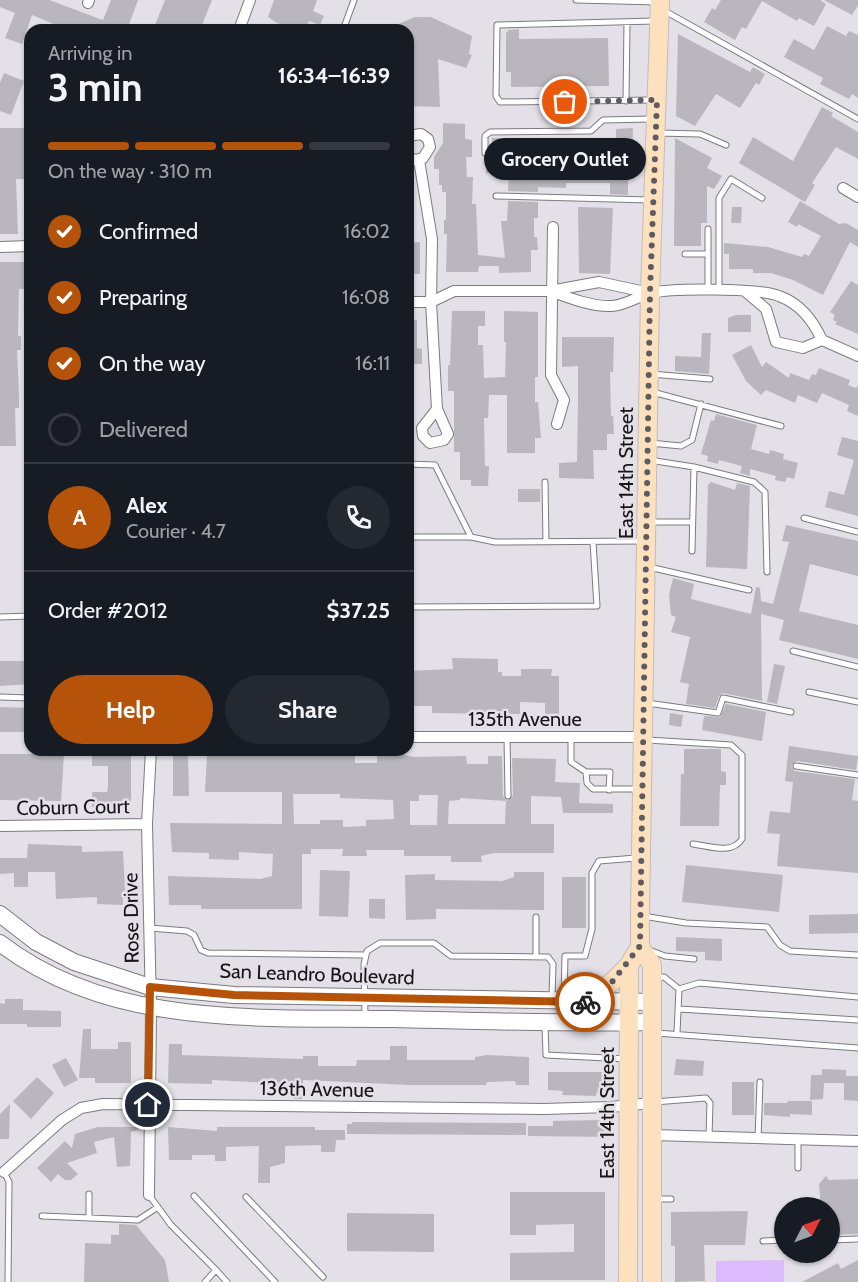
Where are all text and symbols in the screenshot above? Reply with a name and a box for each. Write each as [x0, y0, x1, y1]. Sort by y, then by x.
text: Arriving in [48, 41, 132, 65]
text: 16:34–16:39 [278, 62, 390, 89]
text: 3 min [48, 63, 143, 111]
pin [539, 76, 590, 127]
icon: bag [548, 85, 581, 118]
callout: Grocery Outlet [484, 138, 646, 180]
text: Grocery Outlet [501, 147, 629, 171]
text: On the way · 310 m [48, 159, 212, 183]
icon: check [48, 215, 81, 248]
text: Confirmed [99, 218, 198, 245]
text: 16:02 [344, 219, 390, 243]
icon: check [48, 281, 81, 314]
text: Preparing [99, 284, 187, 311]
text: 16:08 [342, 285, 390, 309]
icon: check [48, 347, 81, 380]
text: On the way [99, 350, 206, 377]
text: 16:11 [355, 351, 390, 375]
street label: East 14th Street [614, 407, 638, 539]
text: Delivered [99, 416, 188, 443]
button: phone [327, 486, 390, 549]
text: Alex [126, 492, 167, 519]
text: A [73, 504, 86, 531]
text: Courier · 4.7 [126, 519, 226, 543]
text: Order #2012 [48, 597, 168, 624]
text: $37.25 [327, 597, 390, 624]
button: Help [48, 675, 213, 744]
button: Share [225, 675, 390, 744]
street label: 135th Avenue [468, 707, 582, 731]
street label: Coburn Court [16, 794, 130, 820]
street label: Rose Drive [118, 873, 144, 963]
street label: San Leandro Boulevard [219, 959, 415, 989]
courier [555, 972, 615, 1032]
icon: bike [569, 986, 602, 1019]
street label: East 14th Street [595, 1047, 619, 1179]
street label: 136th Avenue [260, 1076, 374, 1102]
pin [122, 1079, 173, 1130]
icon: home [131, 1088, 164, 1121]
north arrow [774, 1197, 840, 1263]
map controls [774, 1197, 840, 1263]

